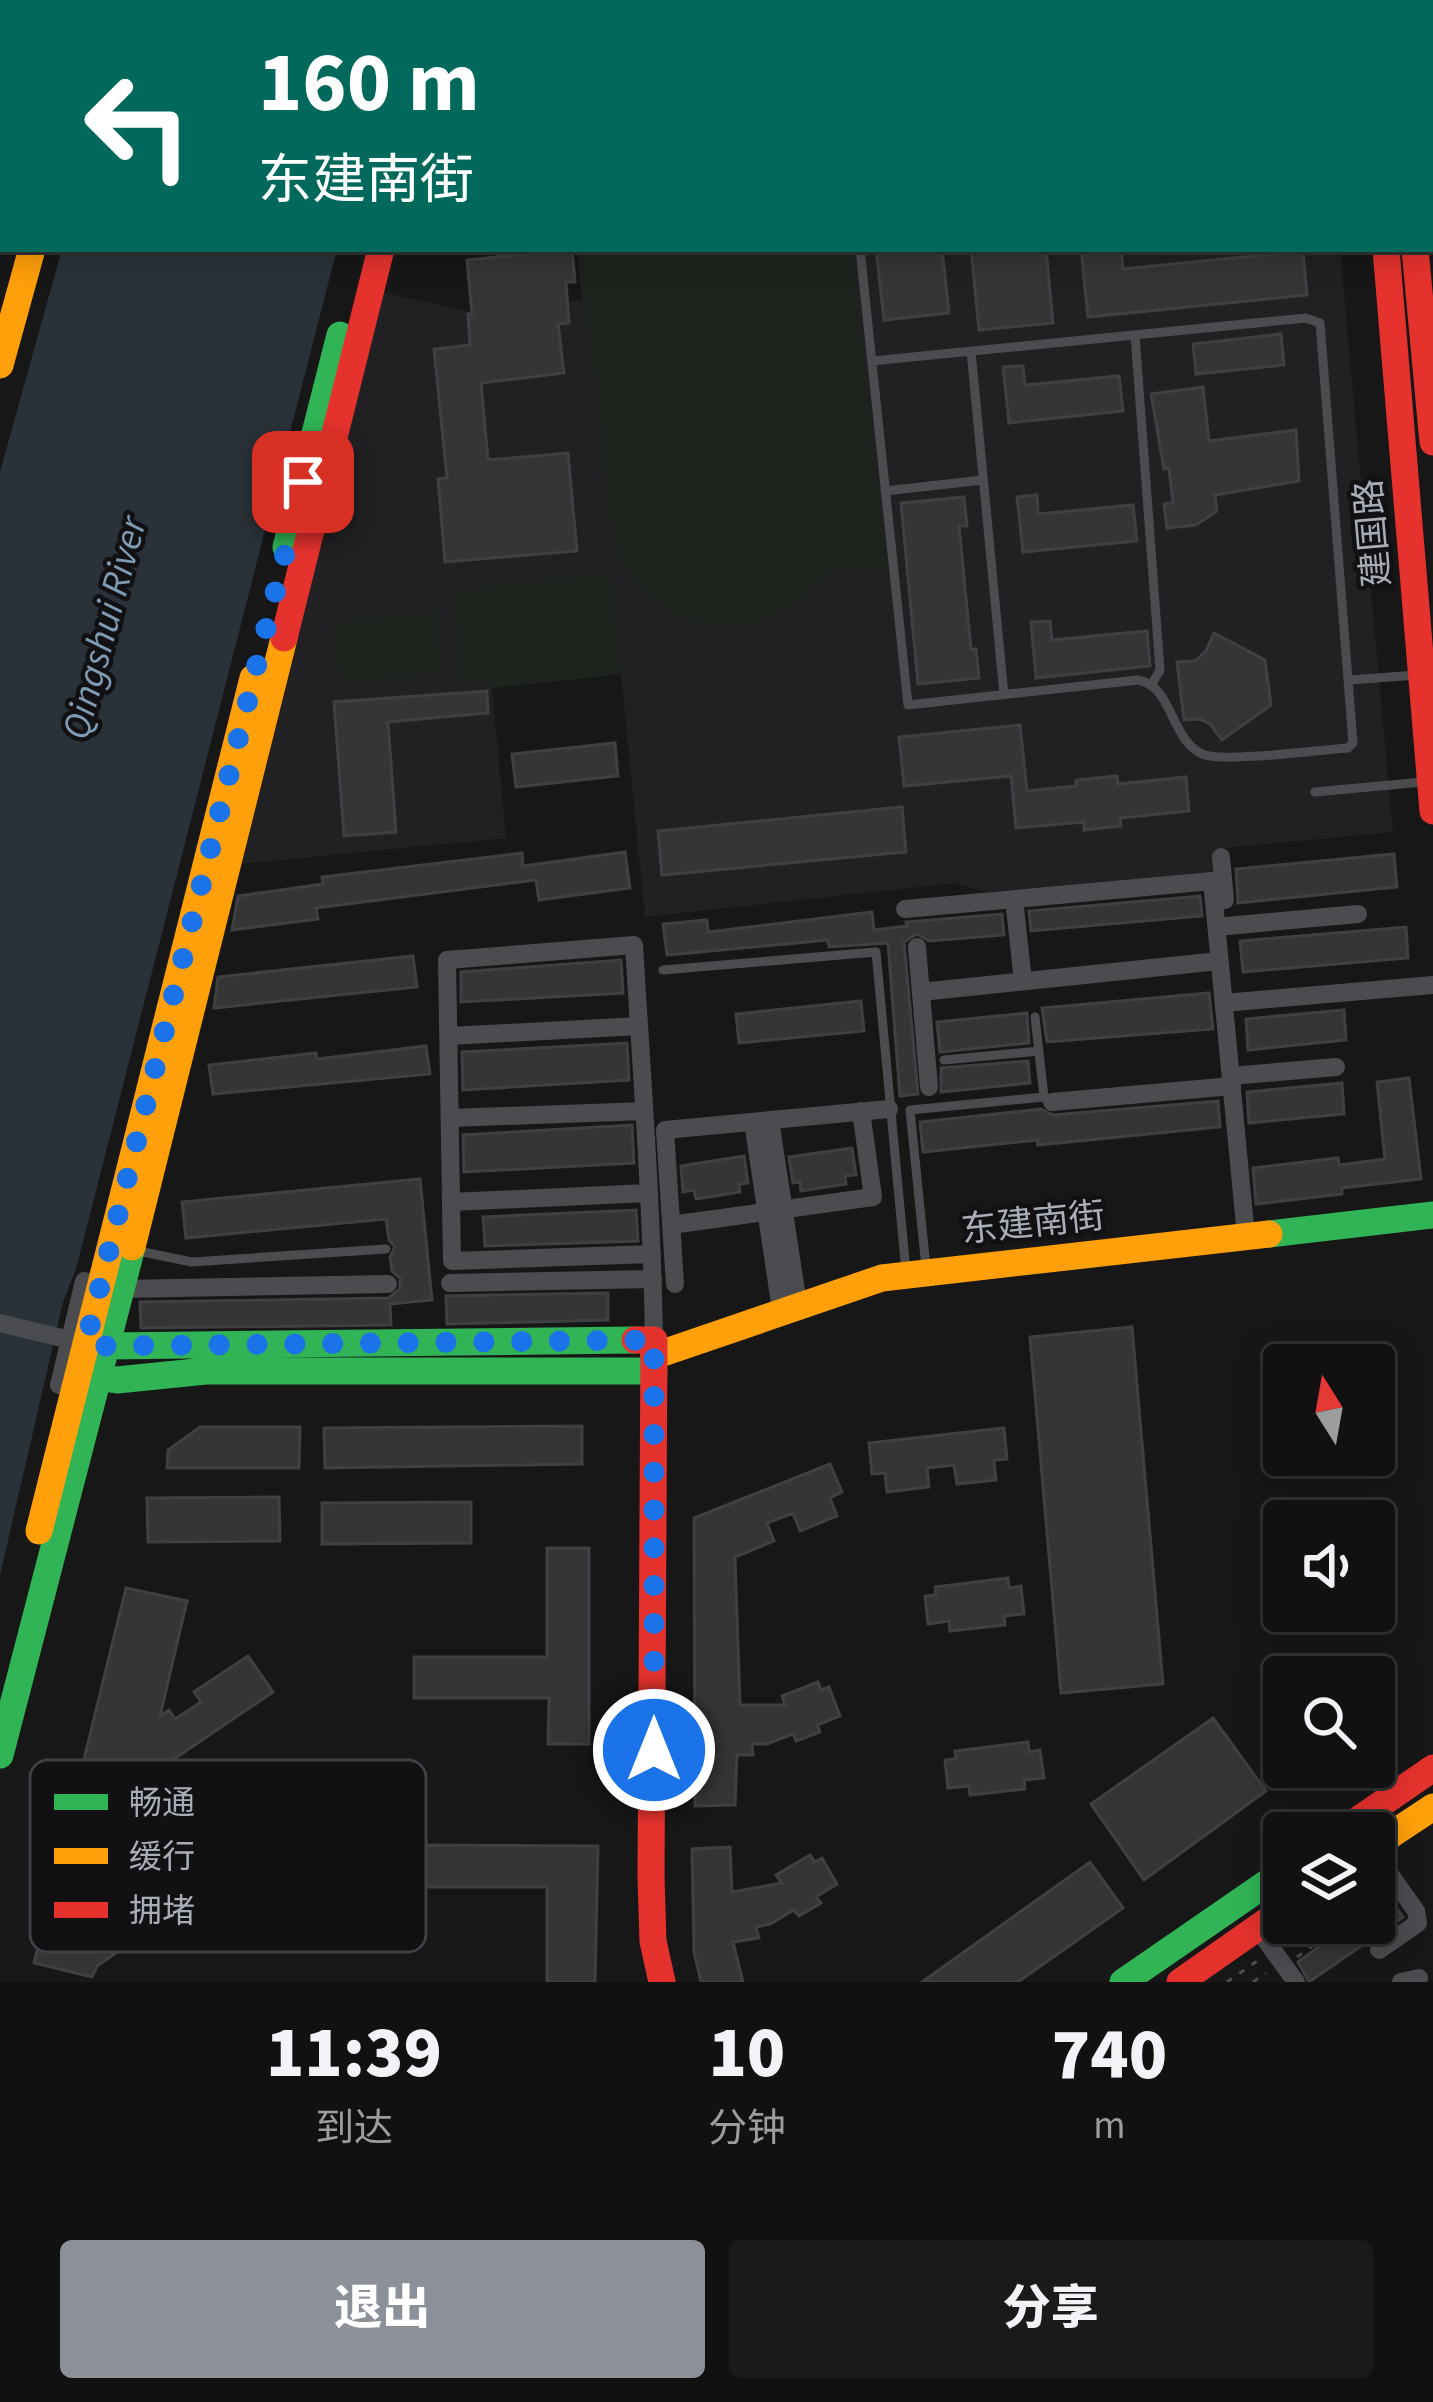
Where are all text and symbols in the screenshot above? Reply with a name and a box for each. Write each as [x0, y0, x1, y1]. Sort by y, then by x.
text: 160 m [258, 24, 480, 144]
icon: left [60, 48, 216, 204]
text: 东建南街 [258, 143, 474, 220]
pin [252, 431, 354, 533]
icon: arrive [270, 449, 336, 515]
street label: 建国路 [1343, 477, 1403, 589]
water label: Qingshui River [48, 509, 162, 746]
street label: 东建南街 [959, 1190, 1107, 1256]
north arrow [1263, 1344, 1395, 1476]
map controls [1263, 1344, 1395, 1944]
button: sound [1263, 1500, 1395, 1632]
button: search [1263, 1656, 1395, 1788]
position arrow [591, 1687, 717, 1813]
legend [30, 1760, 426, 1952]
text: 畅通 [129, 1780, 195, 1827]
button: layers [1263, 1812, 1395, 1944]
text: 缓行 [129, 1834, 195, 1881]
text: 拥堵 [129, 1888, 195, 1935]
text: 11:39 [266, 2002, 442, 2105]
text: 10 [708, 2002, 785, 2105]
text: 740 [1052, 2004, 1167, 2107]
text: m [1093, 2098, 1126, 2154]
text: 到达 [315, 2101, 393, 2157]
text: 分钟 [708, 2101, 786, 2157]
button: 退出 [60, 2240, 705, 2378]
button: 分享 [729, 2240, 1373, 2378]

